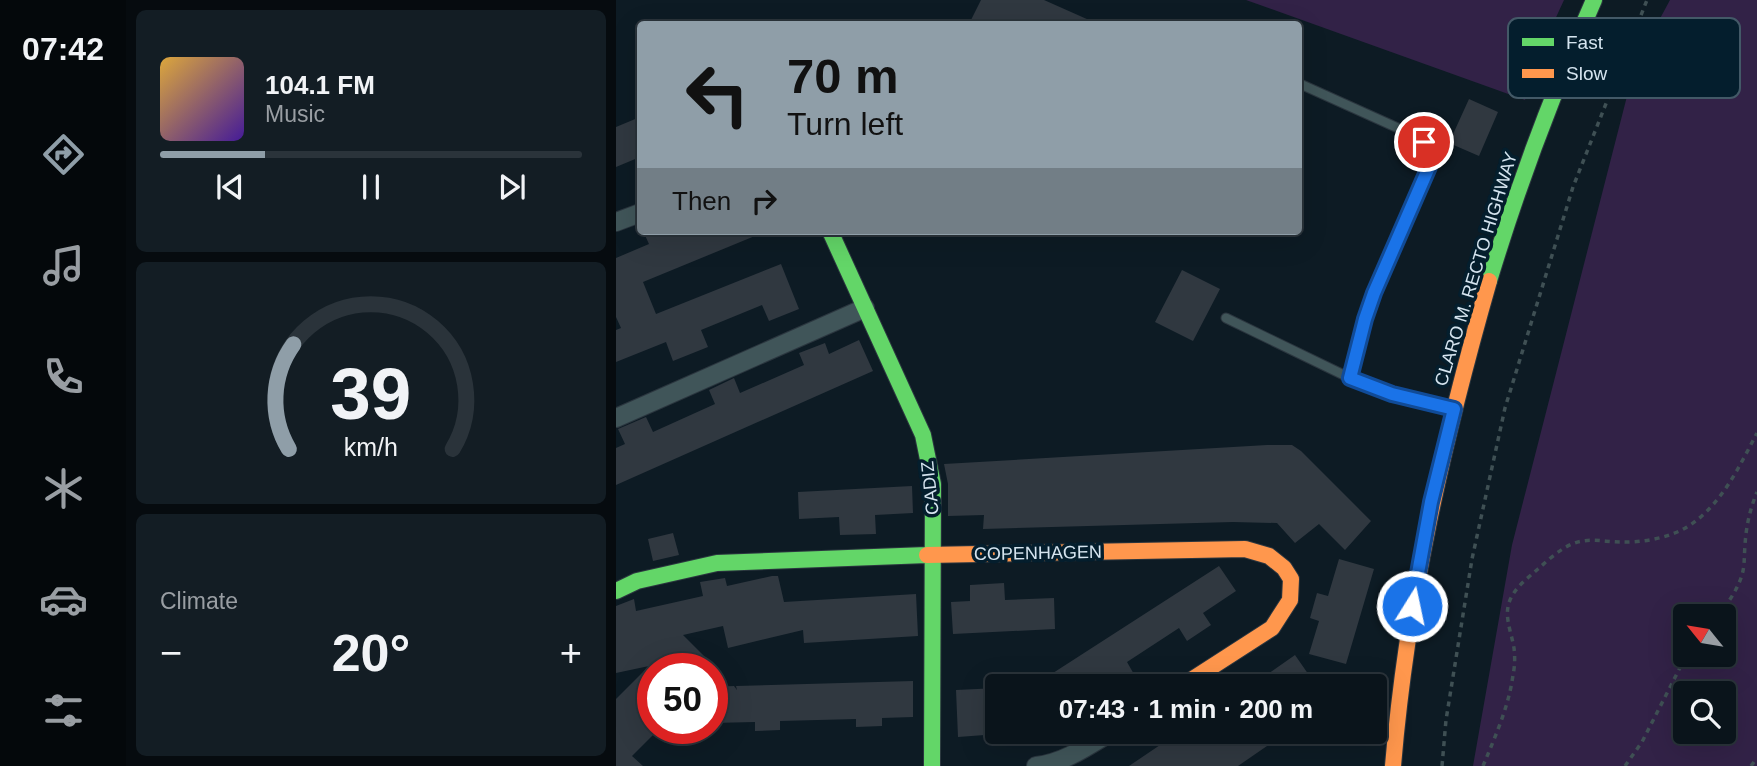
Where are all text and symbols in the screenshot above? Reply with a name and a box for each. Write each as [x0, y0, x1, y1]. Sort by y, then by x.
legend [1508, 18, 1740, 98]
text: 07:42 [22, 31, 104, 67]
text: Fast [1566, 32, 1604, 53]
icon: left [672, 49, 763, 140]
text: 70 m [787, 49, 899, 103]
text: Slow [1566, 63, 1607, 84]
text: 104.1 FM [265, 70, 375, 100]
text: Music [265, 101, 325, 127]
text: Turn left [787, 106, 903, 142]
pin [1394, 112, 1454, 172]
icon: arrive [1405, 123, 1443, 161]
icon: directions [39, 130, 88, 179]
street label: CLARO M. RECTO HIGHWAY [1431, 150, 1521, 388]
icon: previous [211, 168, 249, 206]
icon: pause [352, 168, 390, 206]
icon: next [493, 168, 531, 206]
icon: right [745, 182, 783, 220]
text: Then [672, 186, 731, 216]
icon: music [39, 241, 88, 290]
icon: phone [39, 352, 88, 401]
text: 39 [331, 353, 411, 434]
text: km/h [344, 433, 398, 461]
street label: CADIZ [917, 460, 943, 516]
icon: climate [39, 464, 88, 513]
street label: COPENHAGEN [974, 542, 1102, 564]
position arrow [1375, 569, 1449, 643]
icon: car [39, 575, 88, 624]
text: Climate [160, 588, 238, 614]
north arrow [1673, 604, 1736, 667]
map controls [1673, 604, 1736, 744]
text: 20° [332, 624, 410, 682]
text: − [160, 632, 182, 674]
text: + [560, 632, 582, 674]
speed limit sign: 50 [637, 653, 728, 744]
button: search [1673, 681, 1736, 744]
icon: filters [39, 686, 88, 735]
text: 07:43 · 1 min · 200 m [1059, 694, 1313, 724]

